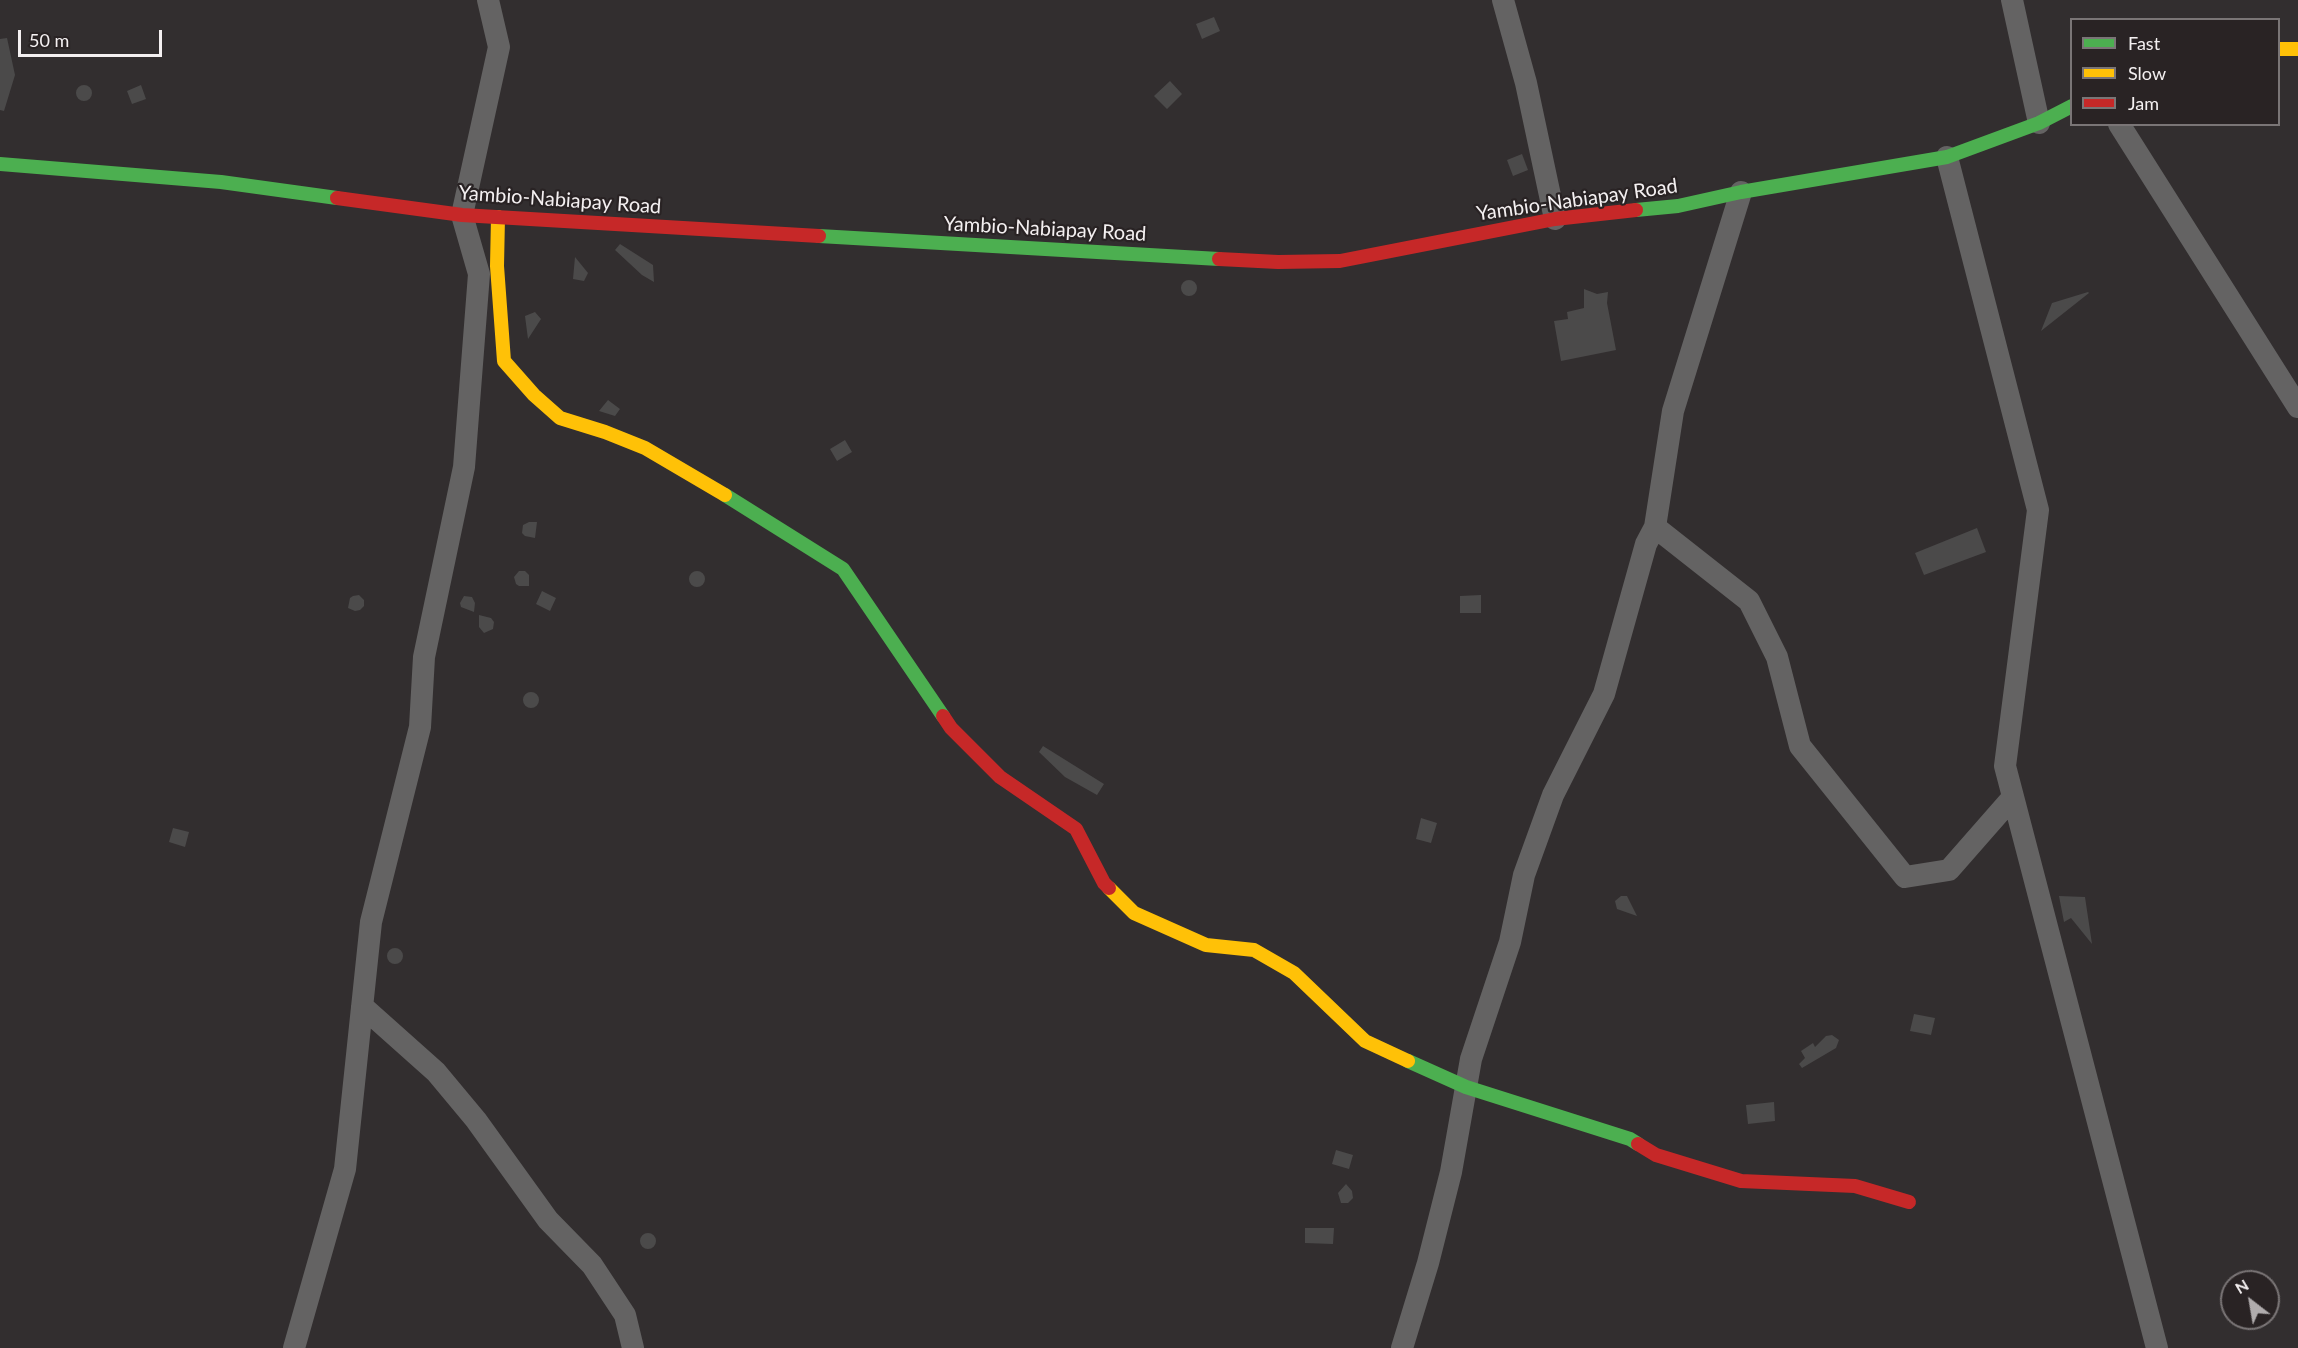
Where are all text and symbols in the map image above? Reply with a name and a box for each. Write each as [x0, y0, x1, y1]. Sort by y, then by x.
scale bar [21, 18, 165, 56]
legend [2070, 18, 2280, 126]
text: 50 m [29, 29, 69, 51]
text: Fast [2128, 32, 2160, 54]
text: Slow [2128, 62, 2166, 84]
text: Jam [2128, 92, 2159, 114]
street label: Yambio-Nabiapay Road [1475, 174, 1679, 226]
street label: Yambio-Nabiapay Road [458, 181, 662, 219]
street label: Yambio-Nabiapay Road [943, 212, 1147, 246]
north arrow [2220, 1270, 2280, 1330]
text: N [2231, 1275, 2252, 1297]

